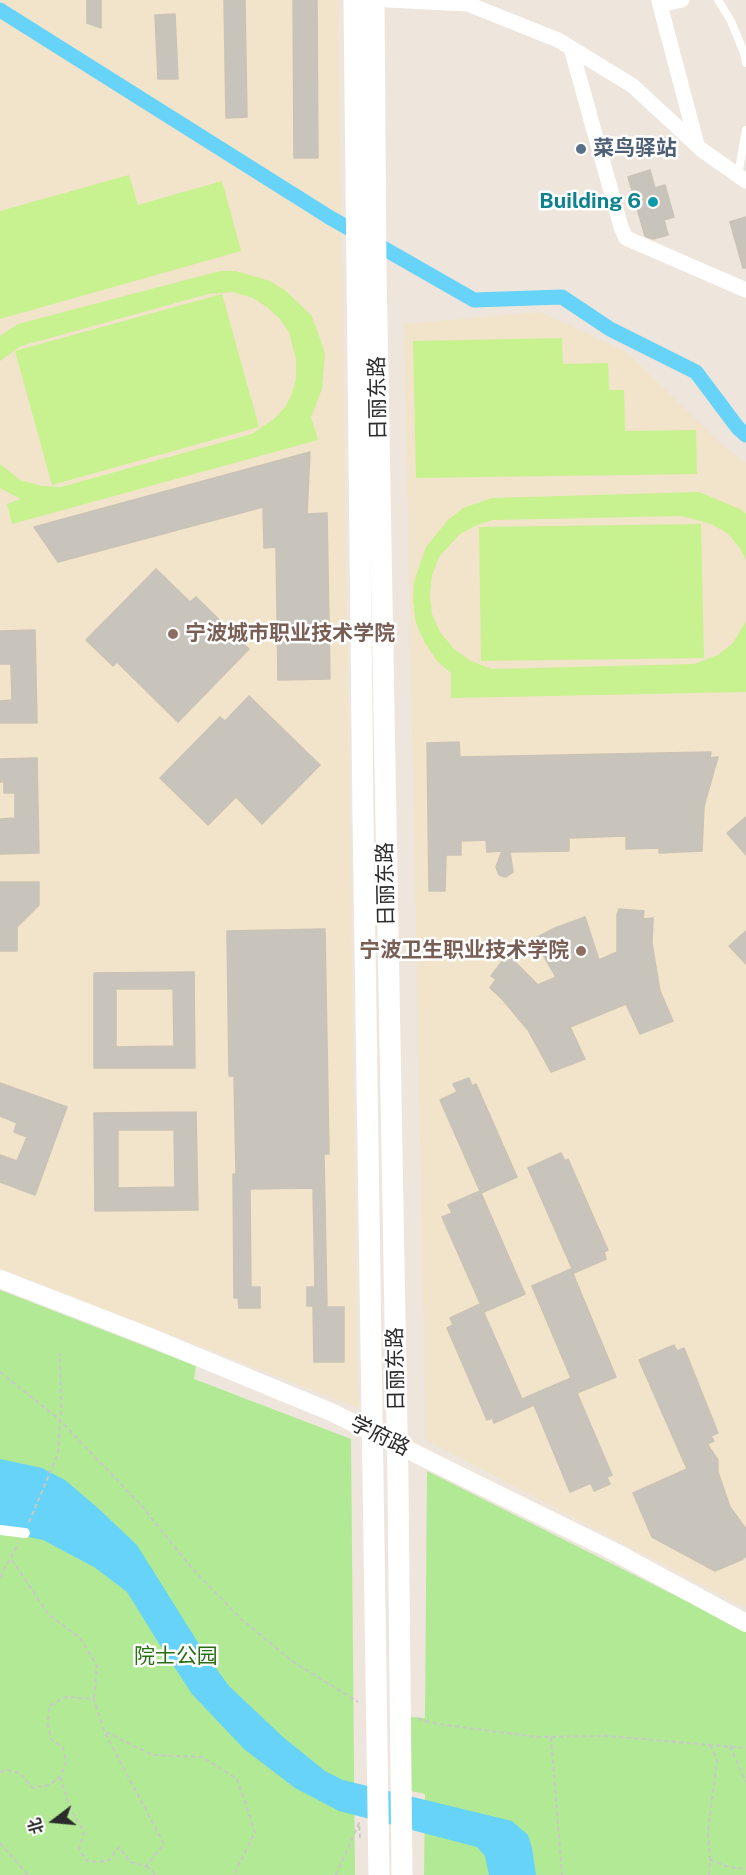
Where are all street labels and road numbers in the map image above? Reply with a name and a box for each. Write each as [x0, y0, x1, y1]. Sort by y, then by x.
street label: 日丽东路 [365, 356, 391, 440]
street label: 日丽东路 [373, 842, 399, 926]
street label: 日丽东路 [383, 1327, 409, 1411]
street label: 学府路 [346, 1411, 414, 1461]

